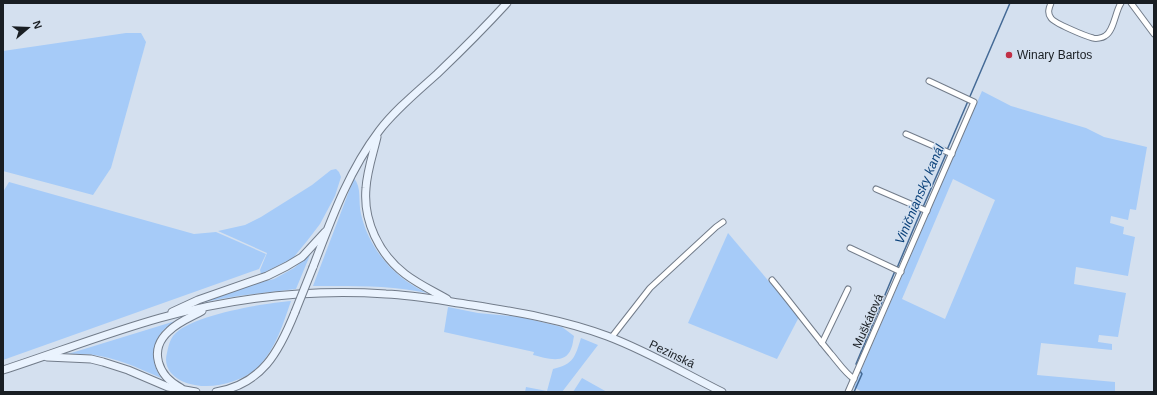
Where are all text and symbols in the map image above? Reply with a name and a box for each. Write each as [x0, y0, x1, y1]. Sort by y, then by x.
north arrow [8, 8, 48, 48]
text: N [30, 19, 44, 31]
place label: Winary Bartos [1017, 48, 1092, 62]
marker: Winary Bartos [1004, 50, 1014, 60]
water label: Viničniansky kanál [892, 141, 948, 246]
street label: Muškátová [850, 291, 886, 350]
street label: Pezinská [647, 337, 697, 371]

